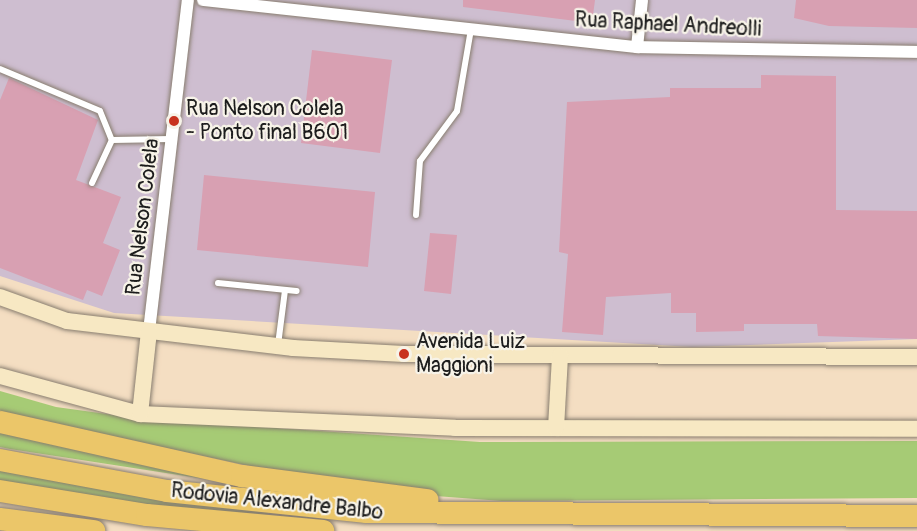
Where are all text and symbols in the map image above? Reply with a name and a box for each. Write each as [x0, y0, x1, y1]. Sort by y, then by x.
street label: Rua Raphael Andreolli [574, 8, 762, 42]
place label: Rua Nelson Colela - Ponto final B601 [186, 96, 348, 146]
marker: Rua Nelson Colela - Ponto final B601 [167, 114, 181, 128]
street label: Rua Nelson Colela [121, 137, 165, 297]
place label: Avenida Luiz Maggioni [416, 329, 525, 379]
marker: Avenida Luiz Maggioni [397, 347, 411, 361]
street label: Rodovia Alexandre Balbo [170, 478, 384, 526]

